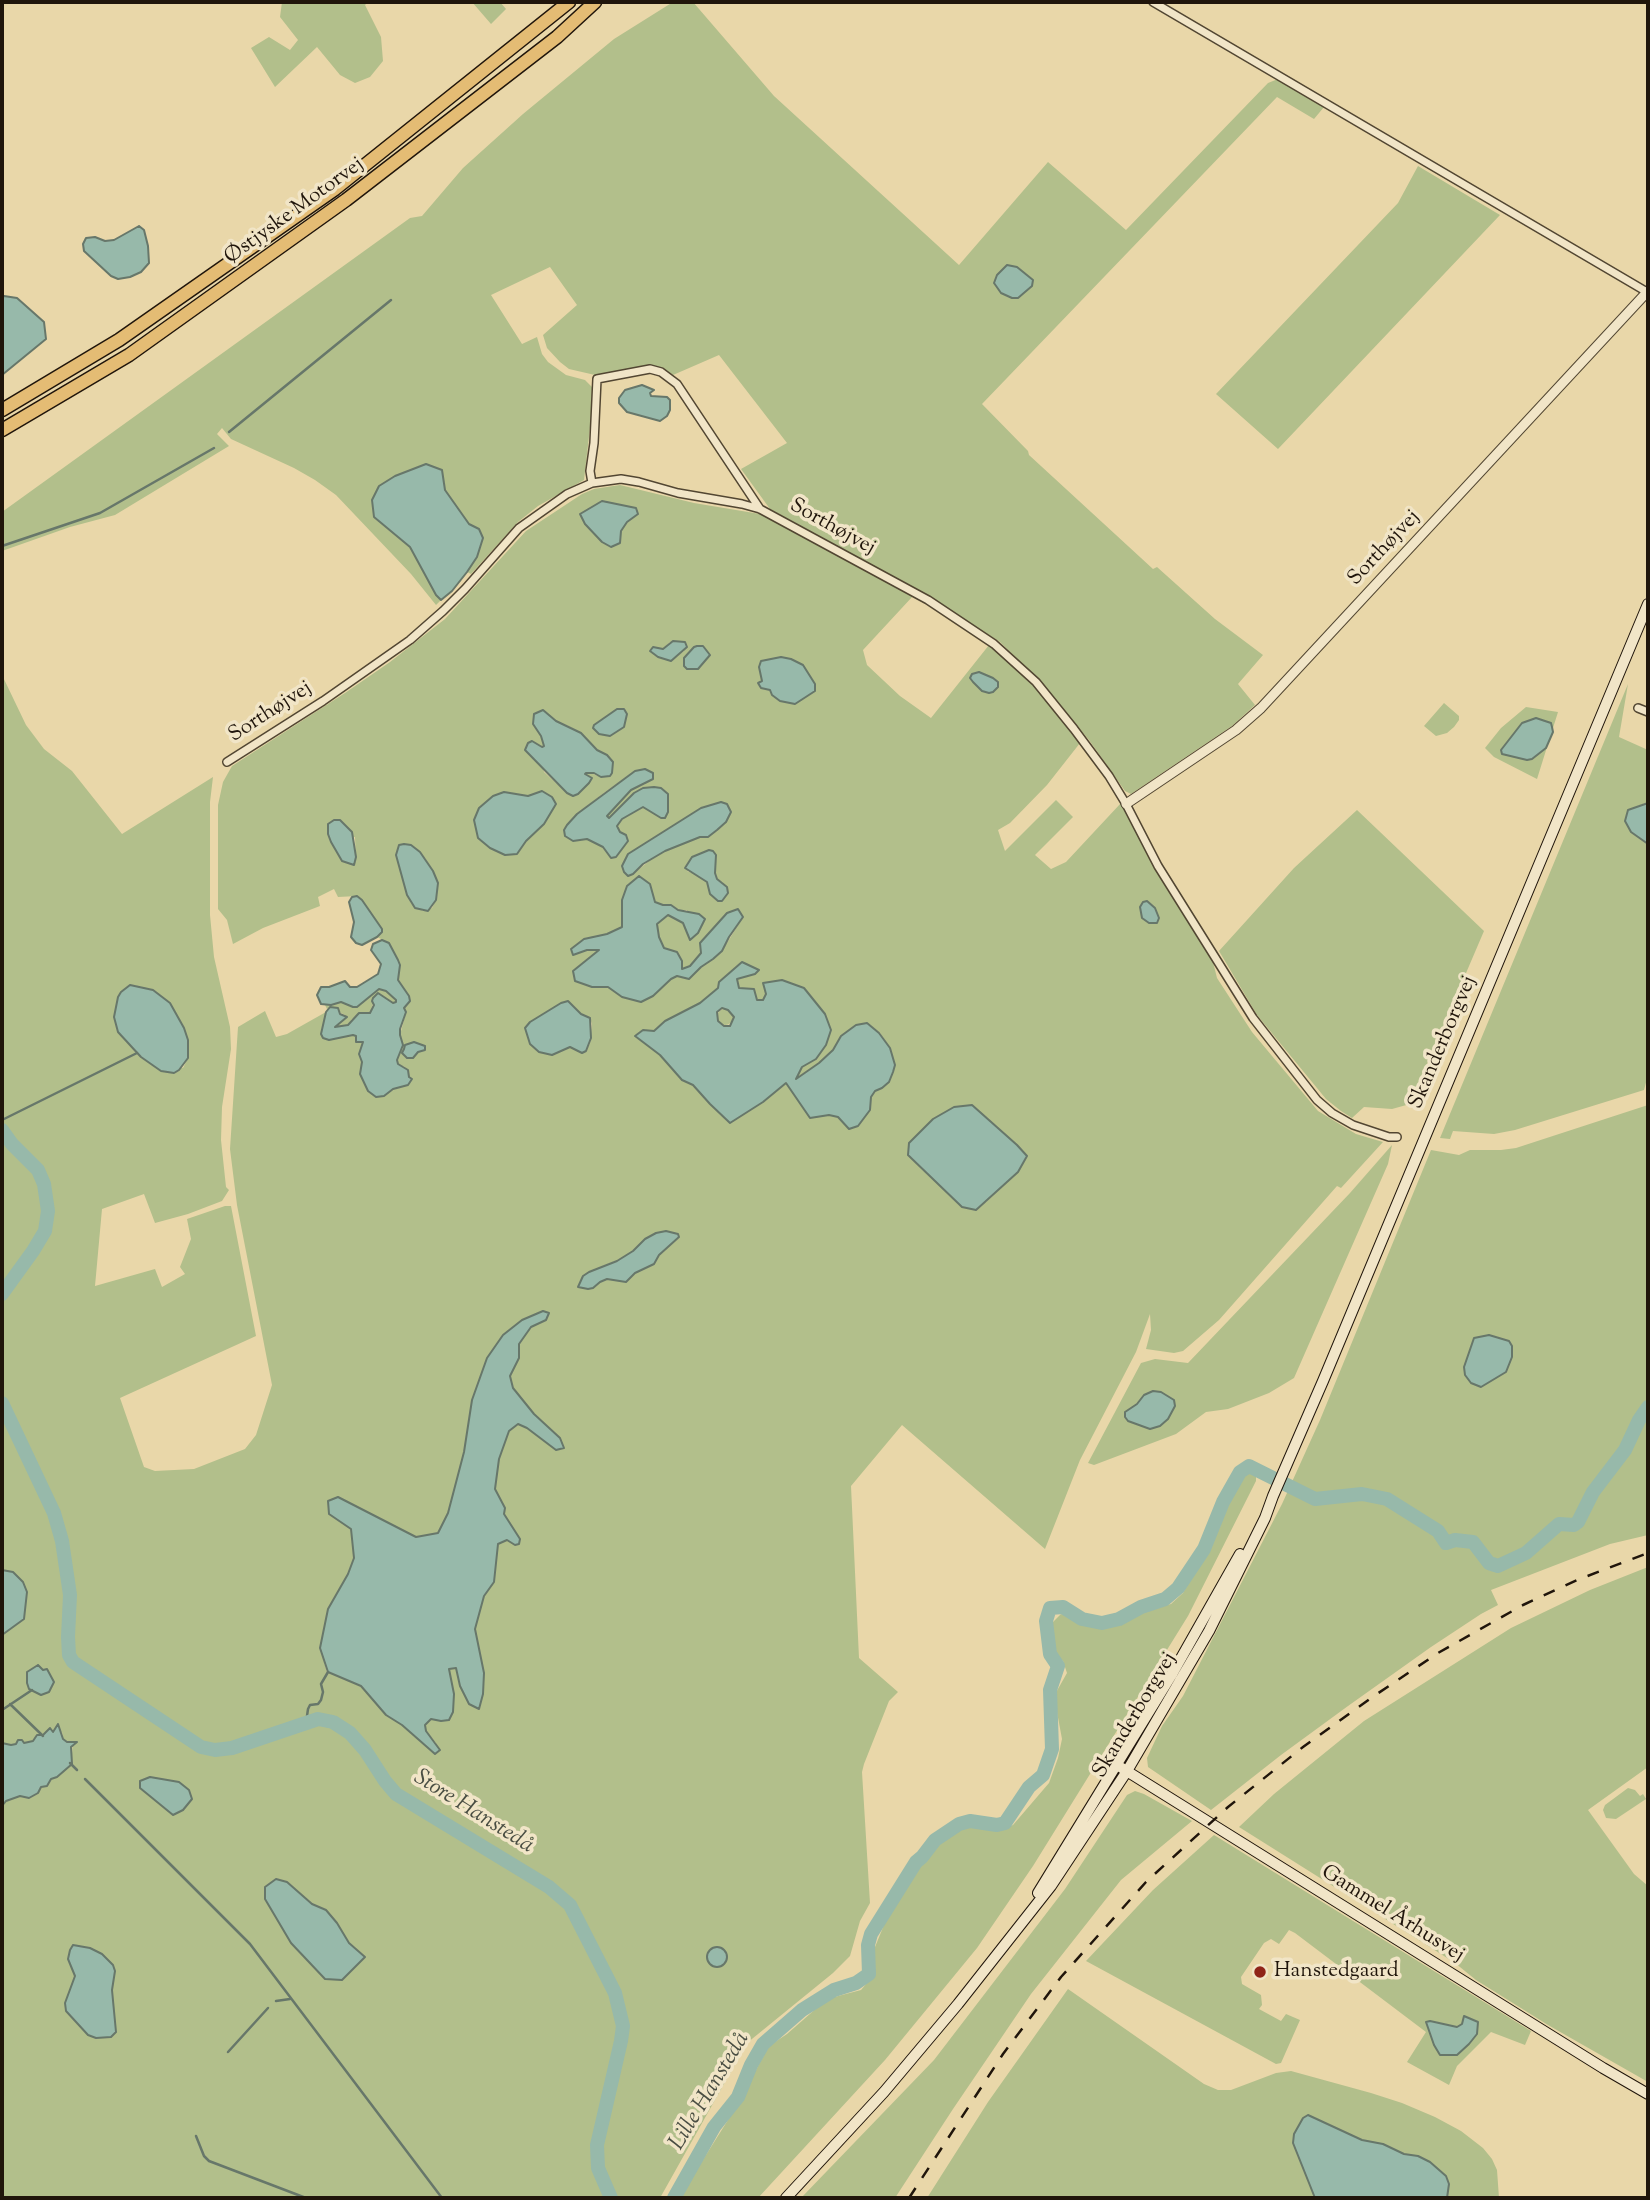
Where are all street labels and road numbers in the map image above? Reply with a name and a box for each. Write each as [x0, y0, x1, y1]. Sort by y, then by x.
street label: Østjyske Motorvej [220, 153, 370, 271]
street label: Sorthøjvej [785, 494, 879, 562]
street label: Sorthøjvej [1344, 506, 1426, 592]
street label: Sorthøjvej [225, 677, 317, 749]
street label: Skanderborgvej [1405, 973, 1483, 1113]
street label: Skanderborgvej [1089, 1649, 1183, 1783]
street label: Gammel Århusvej [1316, 1861, 1468, 1969]

